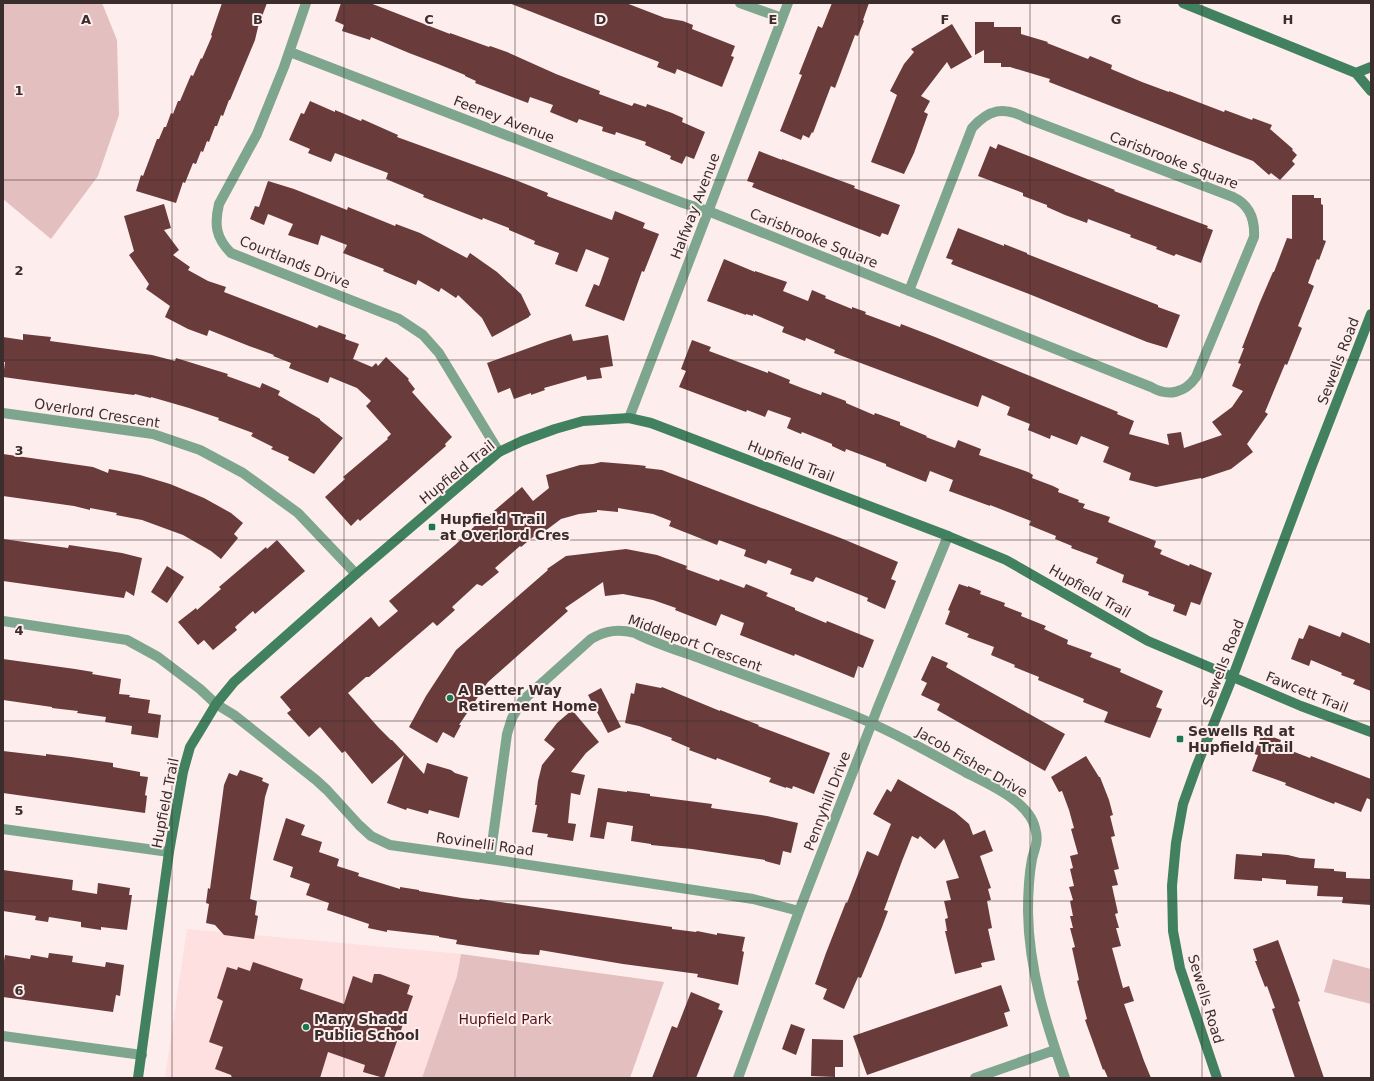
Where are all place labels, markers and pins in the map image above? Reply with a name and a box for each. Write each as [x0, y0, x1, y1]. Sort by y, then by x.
place label: Hupfield Trail at Overlord Cres [440, 511, 570, 543]
marker: Hupfield Trail at Overlord Cres [427, 522, 437, 532]
place label: A Better Way Retirement Home [458, 682, 597, 714]
marker: A Better Way Retirement Home [445, 693, 455, 703]
place label: Sewells Rd at Hupfield Trail [1188, 723, 1295, 755]
marker: Sewells Rd at Hupfield Trail [1175, 734, 1185, 744]
place label: Mary Shadd Public School [314, 1011, 419, 1043]
marker: Mary Shadd Public School [301, 1022, 311, 1032]

